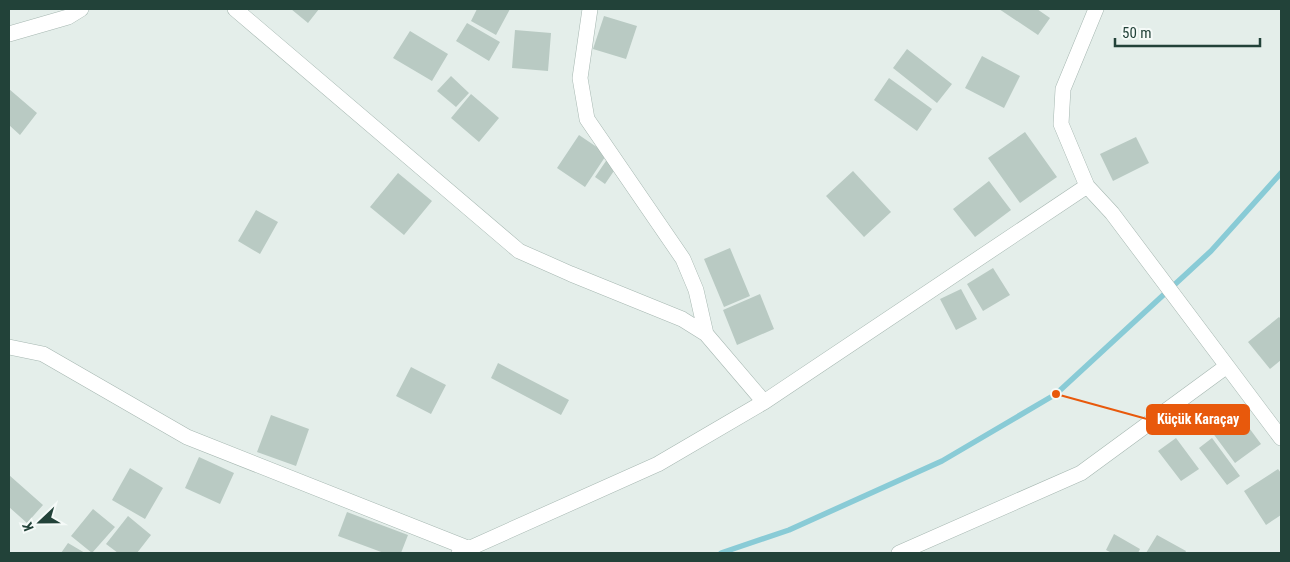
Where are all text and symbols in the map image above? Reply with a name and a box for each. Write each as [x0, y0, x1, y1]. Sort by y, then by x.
scale bar [1115, 15, 1260, 47]
text: 50 m [1122, 24, 1152, 42]
callout: Küçük Karaçay [1147, 405, 1249, 434]
text: Küçük Karaçay [1157, 411, 1240, 427]
north arrow [15, 497, 65, 547]
text: K [19, 520, 37, 533]

